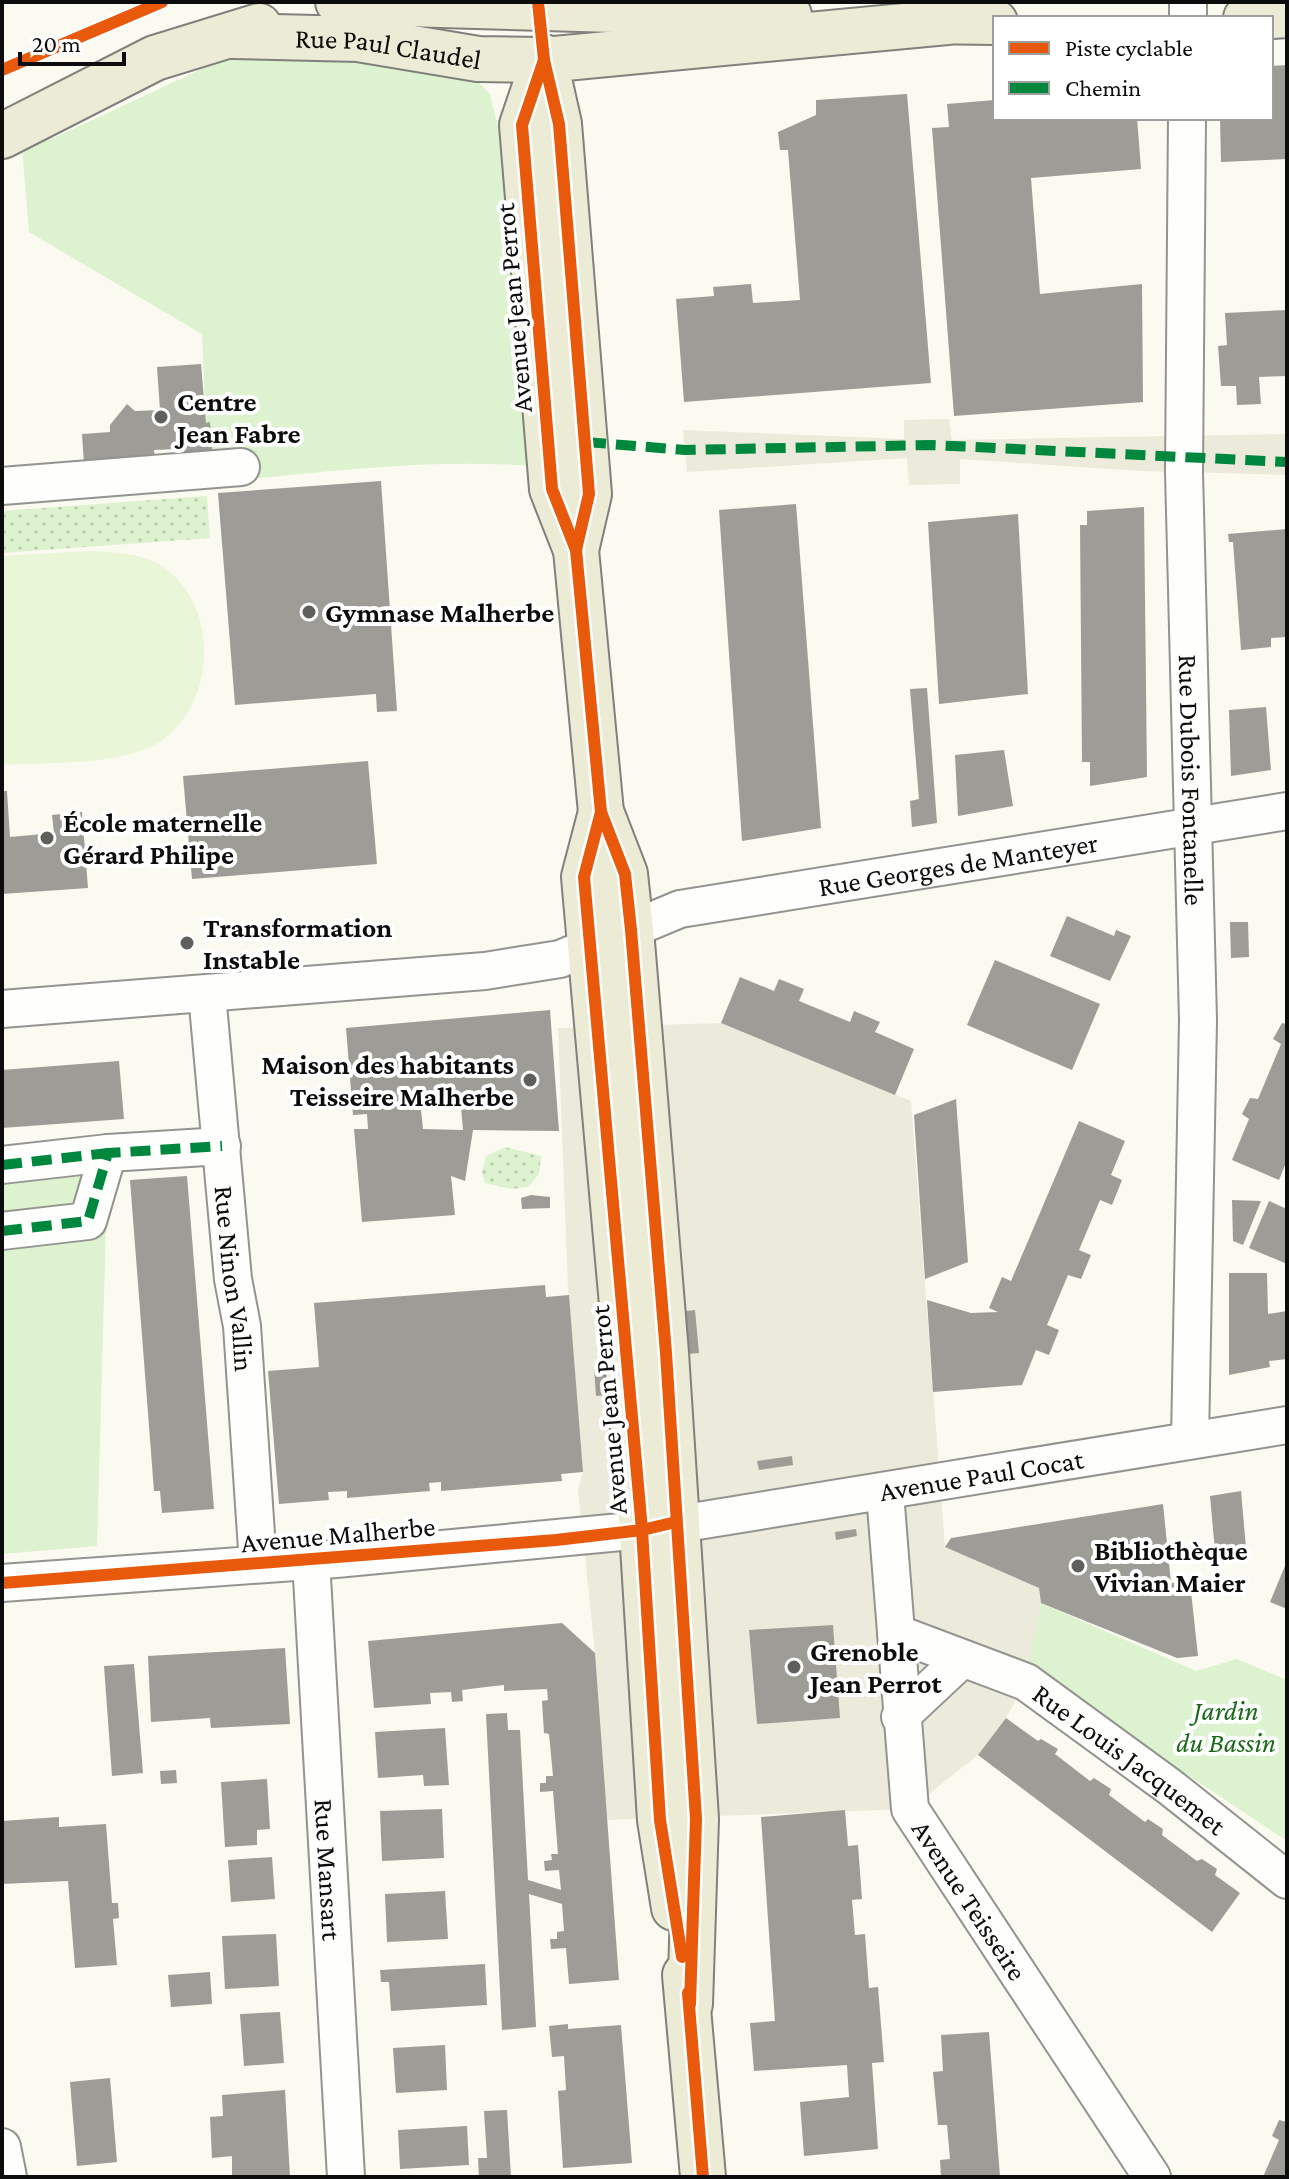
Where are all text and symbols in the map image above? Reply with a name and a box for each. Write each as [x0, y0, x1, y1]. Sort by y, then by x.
scale bar [20, 16, 124, 66]
legend [993, 16, 1273, 120]
street label: Rue Paul Claudel [295, 22, 484, 75]
text: 20 m [32, 30, 81, 57]
text: Piste cyclable [1065, 34, 1193, 61]
text: Chemin [1065, 74, 1141, 101]
street label: Avenue Jean Perrot [489, 201, 538, 414]
place label: Centre Jean Fabre [174, 386, 300, 449]
marker: Centre Jean Fabre [152, 408, 170, 426]
place label: Gymnase Malherbe [325, 597, 554, 628]
marker: Gymnase Malherbe [300, 603, 318, 621]
street label: Rue Dubois Fontanelle [1173, 654, 1210, 906]
place label: École maternelle Gérard Philipe [63, 807, 262, 870]
street label: Rue Georges de Manteyer [816, 827, 1100, 902]
marker: École maternelle Gérard Philipe [38, 829, 56, 847]
place label: Transformation Instable [203, 912, 392, 975]
marker: Transformation Instable [178, 934, 196, 952]
place label: Maison des habitants Teisseire Malherbe [261, 1049, 514, 1112]
marker: Maison des habitants Teisseire Malherbe [521, 1071, 539, 1089]
street label: Rue Ninon Vallin [209, 1184, 260, 1373]
street label: Avenue Jean Perrot [584, 1303, 633, 1516]
street label: Avenue Paul Cocat [877, 1443, 1086, 1507]
street label: Avenue Malherbe [240, 1511, 437, 1558]
place label: Bibliothèque Vivian Maier [1093, 1535, 1248, 1598]
marker: Bibliothèque Vivian Maier [1069, 1557, 1087, 1575]
place label: Grenoble Jean Perrot [807, 1636, 943, 1699]
marker: Grenoble Jean Perrot [785, 1658, 803, 1676]
street label: Rue Louis Jacquemet [1027, 1677, 1232, 1842]
park label: Jardin du Bassin [1176, 1695, 1276, 1758]
street label: Rue Mansart [309, 1798, 348, 1942]
street label: Avenue Teisseire [906, 1815, 1033, 1986]

